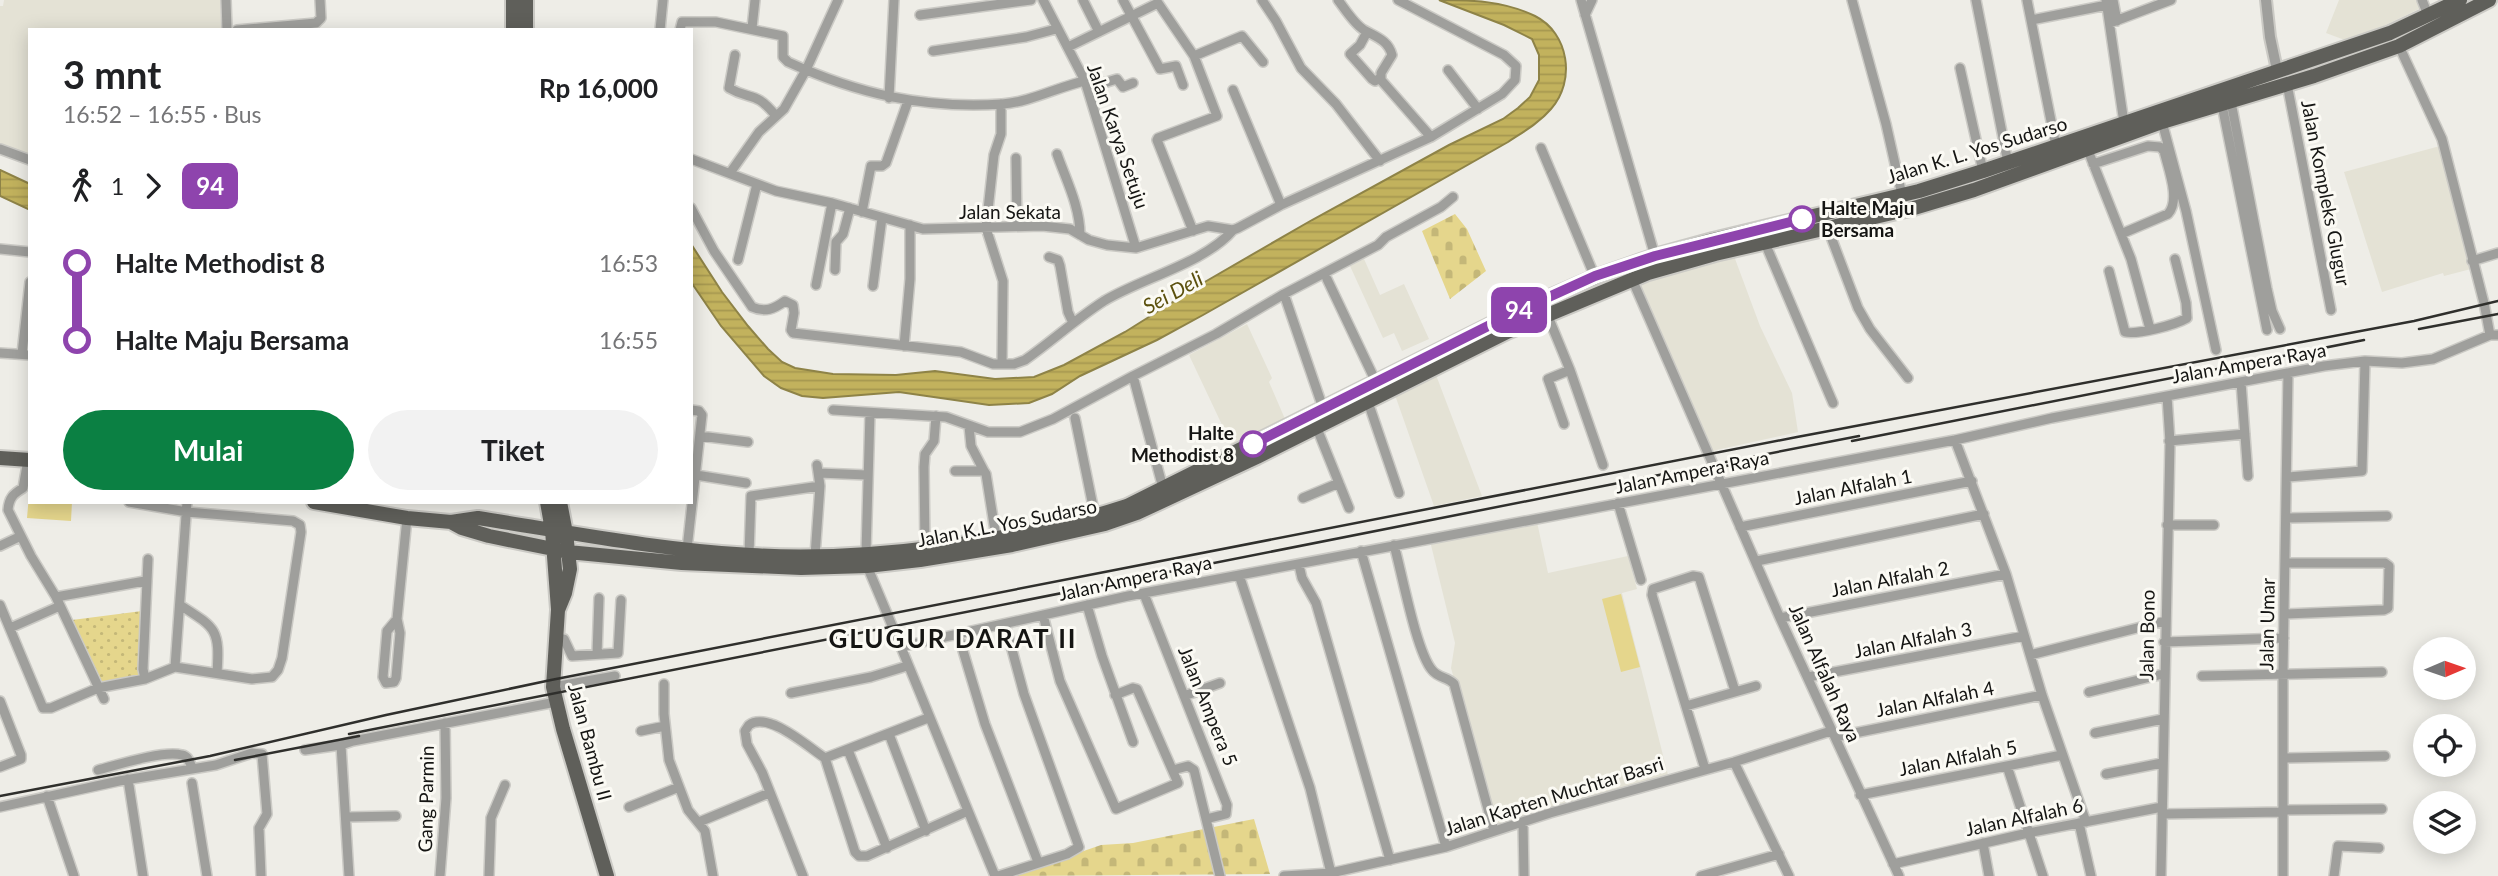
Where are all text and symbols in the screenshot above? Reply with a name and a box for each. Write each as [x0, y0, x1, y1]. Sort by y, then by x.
text: 3 mnt [63, 51, 161, 97]
street label: Jalan Karya Setuju [1083, 60, 1154, 211]
text: Rp 16,000 [539, 72, 658, 104]
street label: Jalan Kompleks Glugur [2297, 98, 2356, 288]
text: 16:52 – 16:55 · Bus [63, 100, 262, 128]
street label: Jalan K. L. Yos Sudarso [1884, 111, 2070, 188]
icon: walk [63, 167, 101, 205]
icon: forward [134, 167, 172, 205]
text: 94 [196, 171, 224, 200]
text: 1 [111, 172, 124, 200]
place label: Halte Maju Bersama [1821, 196, 1914, 241]
street label: Jalan Sekata [959, 200, 1061, 223]
marker: Halte Maju Bersama [1789, 206, 1815, 232]
text: Halte Methodist 8 [115, 247, 325, 279]
text: 16:53 [599, 249, 658, 277]
water label: Sei Deli [1138, 265, 1207, 318]
line badge: 94 [1488, 287, 1550, 333]
text: 94 [1505, 295, 1533, 324]
text: Halte Maju Bersama [115, 324, 349, 356]
text: 16:55 [599, 326, 658, 354]
street label: Jalan Ampera Raya [2170, 338, 2328, 387]
button: Mulai [63, 410, 354, 490]
button: Tiket [368, 410, 658, 490]
place label: Halte Methodist 8 [1131, 421, 1234, 466]
marker: Halte Methodist 8 [1240, 431, 1266, 457]
street label: Jalan Ampera Raya [1613, 445, 1771, 498]
street label: Jalan Alfalah 1 [1792, 464, 1914, 509]
street label: Jalan K.L. Yos Sudarso [915, 494, 1099, 551]
street label: Jalan Ampera Raya [1056, 550, 1214, 605]
street label: Jalan Alfalah 2 [1829, 556, 1951, 601]
street label: Jalan Umar [2254, 578, 2279, 670]
street label: Jalan Bono [2134, 589, 2159, 681]
street label: Jalan Alfalah Raya [1785, 600, 1866, 745]
street label: Jalan Alfalah 3 [1852, 617, 1974, 662]
district label: GLUGUR DARAT II [828, 622, 1078, 654]
north arrow [2413, 637, 2476, 700]
map controls [2413, 637, 2476, 854]
street label: Jalan Ampera 5 [1174, 643, 1243, 769]
street label: Jalan Alfalah 4 [1874, 676, 1996, 721]
street label: Jalan Bambu II [564, 681, 617, 803]
button: locate [2413, 714, 2476, 777]
street label: Jalan Alfalah 5 [1897, 735, 2019, 780]
street label: Gang Parmin [413, 745, 438, 853]
street label: Jalan Kapten Muchtar Basri [1442, 751, 1666, 840]
button: layers [2413, 791, 2476, 854]
street label: Jalan Alfalah 6 [1963, 793, 2085, 840]

